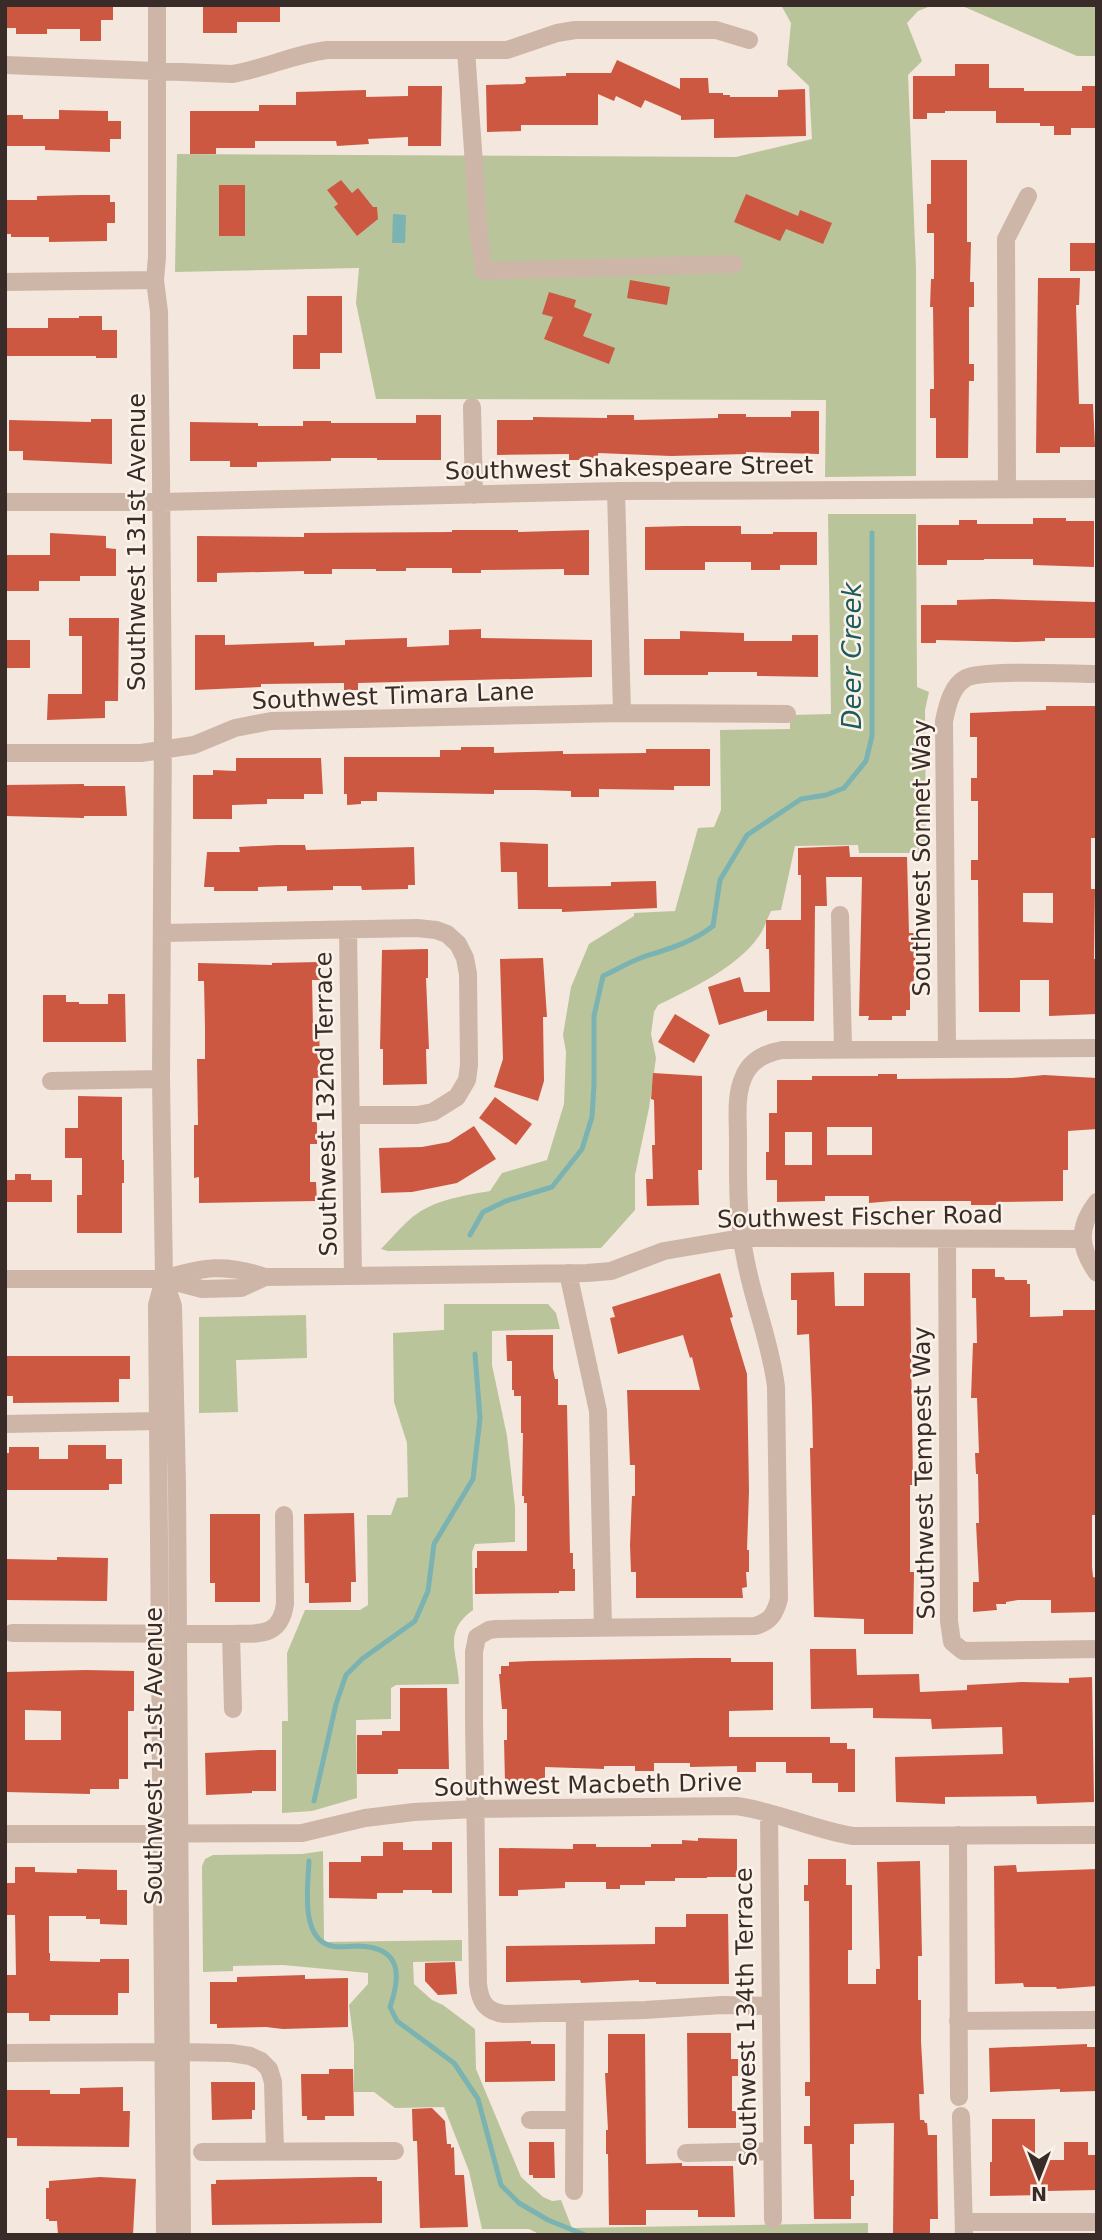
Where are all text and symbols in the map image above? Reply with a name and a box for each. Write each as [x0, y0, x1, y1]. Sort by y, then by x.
street label: Southwest 131st Avenue [123, 393, 151, 691]
street label: Southwest Shakespeare Street [445, 451, 813, 485]
water label: Deer Creek [837, 582, 867, 729]
street label: Southwest Timara Lane [251, 677, 535, 715]
street label: Southwest Sonnet Way [908, 720, 936, 996]
street label: Southwest 132nd Terrace [309, 951, 343, 1257]
street label: Southwest Fischer Road [717, 1201, 1003, 1233]
street label: Southwest Tempest Way [907, 1326, 941, 1620]
street label: Southwest 131st Avenue [140, 1607, 168, 1905]
street label: Southwest Macbeth Drive [434, 1768, 742, 1802]
street label: Southwest 134th Terrace [729, 1867, 763, 2167]
north arrow [1004, 2142, 1074, 2212]
text: N [1031, 2183, 1047, 2205]

